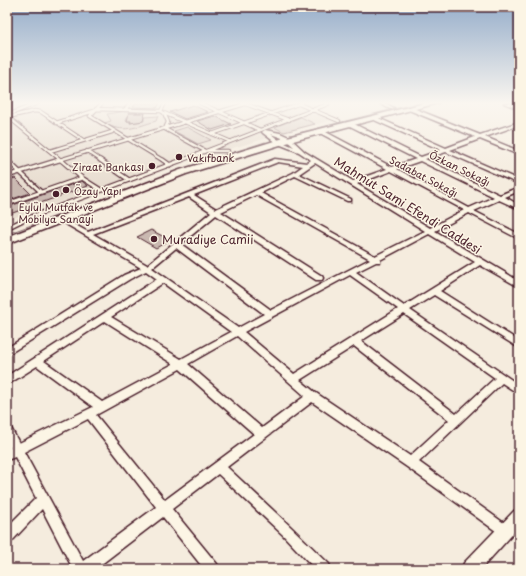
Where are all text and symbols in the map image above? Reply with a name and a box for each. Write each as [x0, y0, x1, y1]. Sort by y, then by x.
street label: Özkan Sokağı [427, 147, 493, 189]
place label: Vakıfbank [187, 150, 235, 165]
marker: Vakıfbank [174, 152, 184, 162]
street label: Mahmut Sami Efendi Caddesi [331, 152, 485, 258]
street label: Sadabat Sokağı [387, 152, 461, 200]
place label: Ziraat Bankası [72, 159, 144, 174]
marker: Ziraat Bankası [147, 161, 157, 171]
place label: Özay Yapı [74, 183, 122, 199]
marker: Özay Yapı [61, 185, 71, 195]
marker: Eylül Mutfak ve Mobilya Sanayi [51, 189, 61, 199]
place label: Eylül Mutfak ve Mobilya Sanayi [18, 199, 94, 226]
place label: Muradiye Camii [162, 230, 254, 248]
marker: Muradiye Camii [149, 234, 159, 244]

